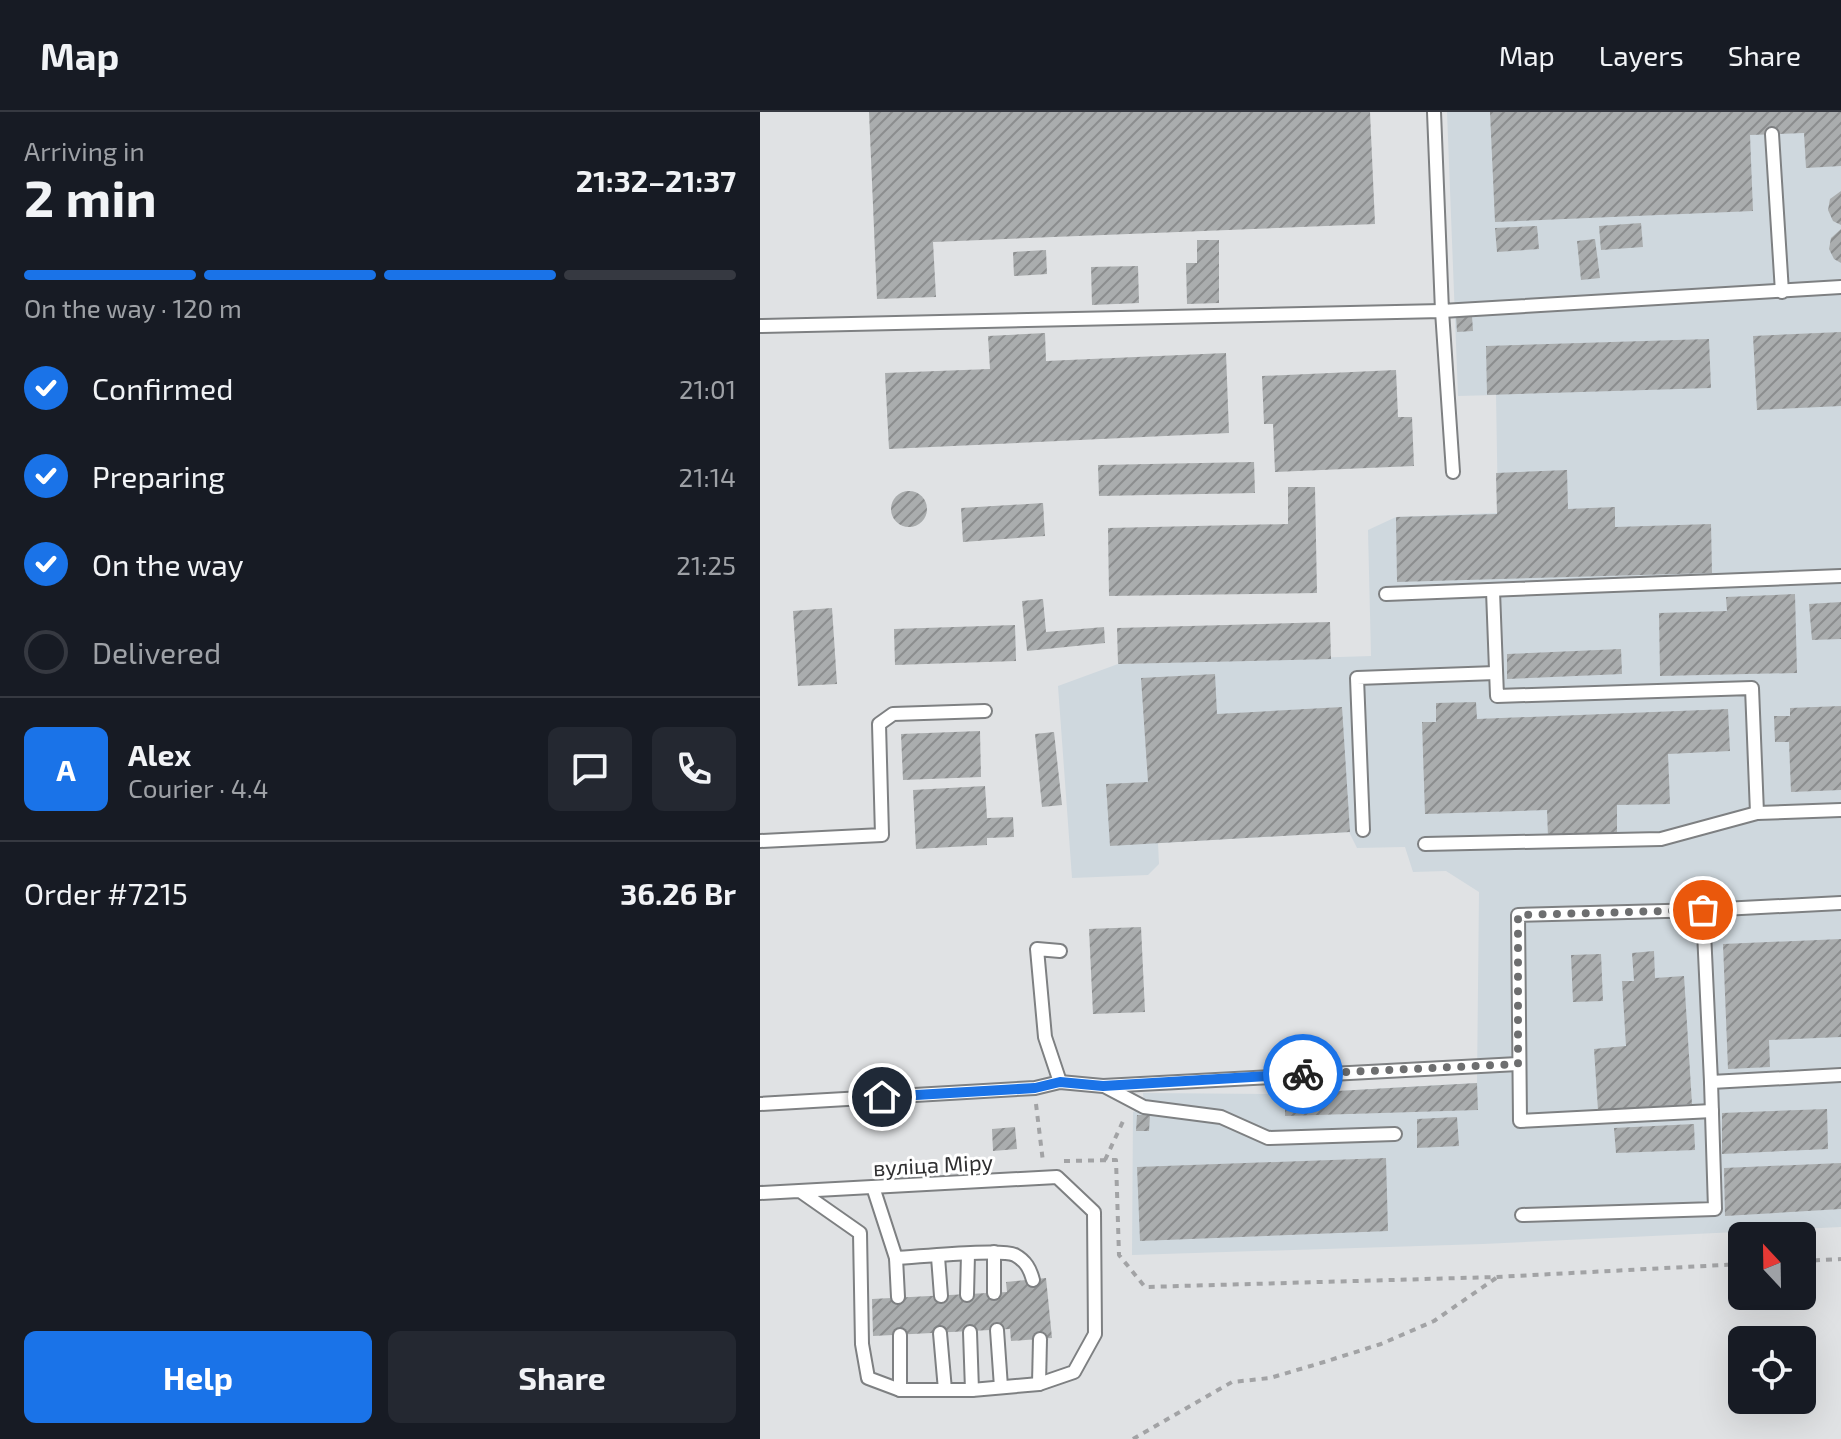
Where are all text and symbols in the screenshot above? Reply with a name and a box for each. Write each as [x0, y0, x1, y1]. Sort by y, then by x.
text: Map [40, 32, 119, 78]
text: Map [1499, 38, 1555, 72]
text: Layers [1599, 38, 1684, 72]
text: Share [1728, 38, 1801, 72]
text: Arriving in [24, 135, 145, 166]
text: 21:32–21:37 [576, 162, 736, 198]
text: 2 min [24, 165, 157, 227]
text: On the way · 120 m [24, 292, 242, 323]
icon: check [24, 366, 68, 410]
text: Confirmed [92, 370, 233, 406]
text: 21:01 [679, 373, 736, 404]
icon: check [24, 454, 68, 498]
text: Preparing [92, 458, 225, 494]
text: 21:14 [679, 461, 736, 492]
icon: check [24, 542, 68, 586]
text: On the way [92, 546, 244, 582]
text: 21:25 [676, 549, 736, 580]
text: Delivered [92, 634, 221, 670]
button: chat [548, 727, 632, 811]
button: phone [652, 727, 736, 811]
text: Alex [128, 736, 191, 772]
text: A [56, 751, 76, 787]
text: Courier · 4.4 [128, 772, 269, 803]
text: Order #7215 [24, 875, 188, 911]
text: 36.26 Br [620, 875, 736, 911]
pin [1669, 876, 1737, 944]
icon: bag [1681, 888, 1725, 932]
courier [1263, 1034, 1343, 1114]
icon: bike [1281, 1052, 1325, 1096]
pin [848, 1063, 916, 1131]
icon: home [860, 1075, 904, 1119]
street label: вуліца Міру [872, 1148, 994, 1181]
north arrow [1728, 1222, 1816, 1310]
map controls [1728, 1222, 1816, 1414]
button: locate [1728, 1326, 1816, 1414]
button: Help [24, 1331, 372, 1423]
button: Share [388, 1331, 736, 1423]

